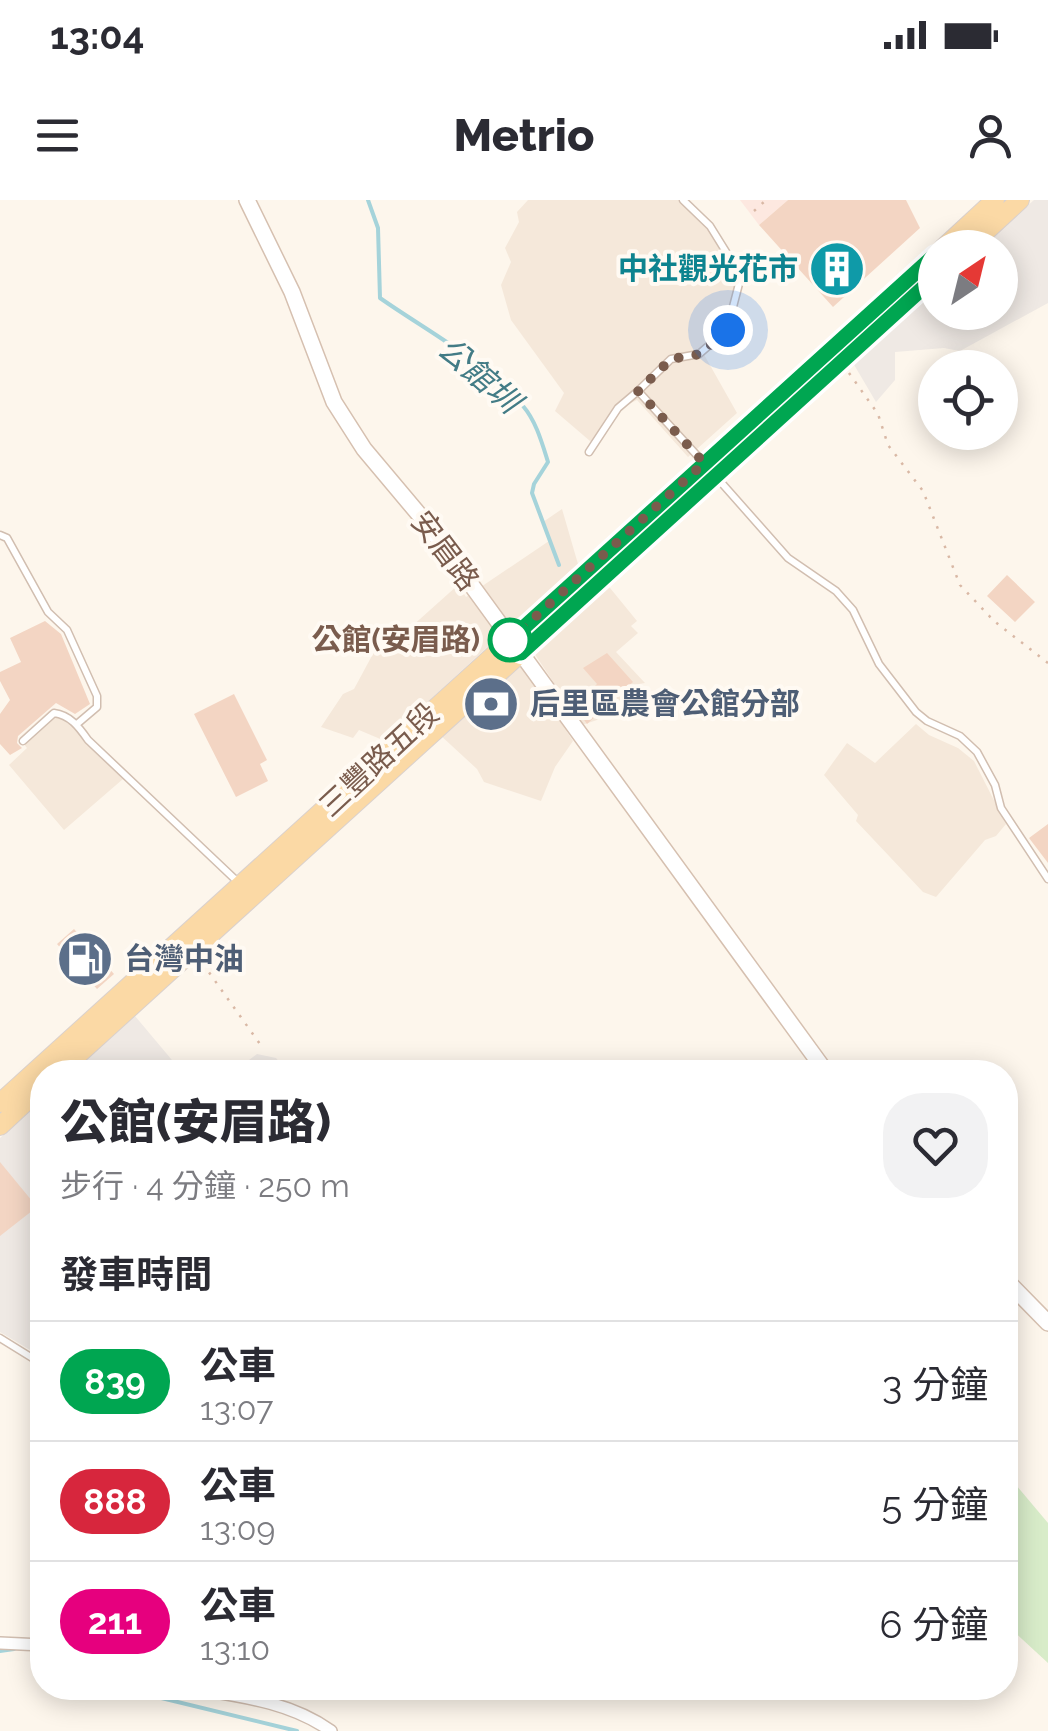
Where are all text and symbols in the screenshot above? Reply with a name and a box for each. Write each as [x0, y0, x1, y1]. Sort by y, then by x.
text: 13:04 [50, 13, 144, 58]
icon: menu [30, 108, 85, 163]
icon: person [963, 108, 1018, 163]
text: Metrio [454, 109, 594, 162]
north arrow [918, 230, 1018, 330]
map controls [918, 230, 1018, 450]
building icon: 中社觀光花市 [807, 239, 867, 299]
place label: 中社觀光花市 [618, 251, 798, 286]
your location [703, 305, 753, 355]
water label: 公館圳 [431, 329, 531, 423]
button: locate [918, 350, 1018, 450]
street label: 安眉路 [404, 504, 486, 597]
marker: 公館(安眉路) [489, 619, 531, 661]
place label: 公館(安眉路) [311, 622, 480, 657]
bank icon: 后里區農會公館分部 [461, 674, 521, 734]
place label: 后里區農會公館分部 [530, 686, 800, 721]
street label: 三豐路五段 [312, 696, 445, 824]
fuel station icon: 台灣中油 [55, 929, 115, 989]
place label: 台灣中油 [124, 941, 244, 976]
button: heart [883, 1093, 988, 1198]
text: 公館(安眉路) [60, 1094, 331, 1150]
text: 步行 · 4 分鐘 · 250 m [60, 1167, 350, 1204]
text: 發車時間 [60, 1252, 212, 1297]
text: 公車 [200, 1343, 276, 1388]
text: 839 [84, 1361, 146, 1402]
text: 3 分鐘 [882, 1362, 988, 1407]
text: 13:07 [200, 1390, 273, 1427]
text: 公車 [200, 1463, 276, 1508]
text: 888 [83, 1481, 147, 1522]
text: 5 分鐘 [882, 1482, 988, 1527]
text: 13:09 [200, 1510, 275, 1547]
text: 公車 [200, 1583, 276, 1628]
text: 211 [88, 1601, 142, 1642]
text: 6 分鐘 [879, 1602, 988, 1647]
text: 13:10 [200, 1630, 270, 1667]

